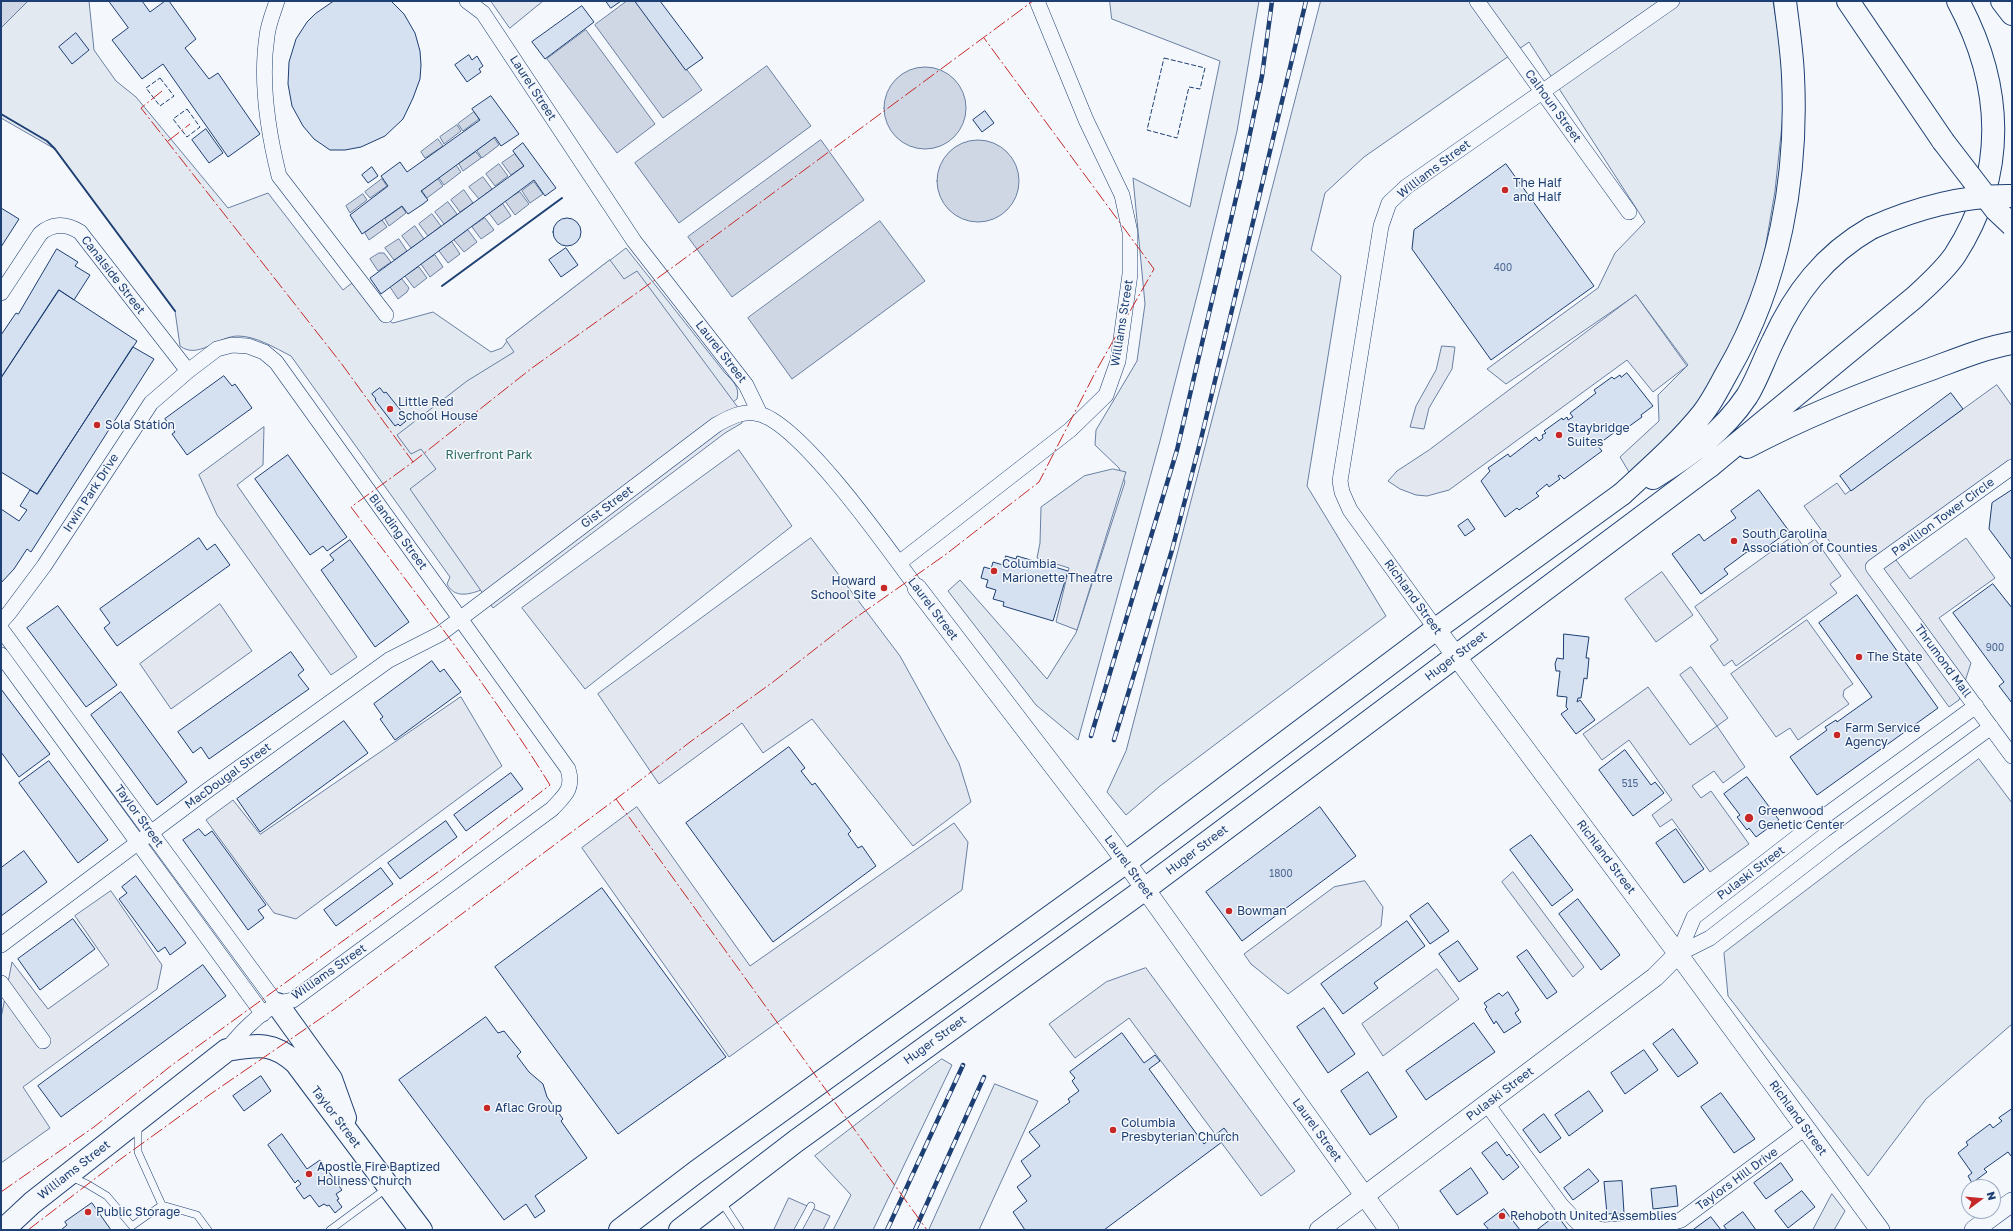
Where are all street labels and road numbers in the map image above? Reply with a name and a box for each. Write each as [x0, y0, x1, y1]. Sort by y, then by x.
street label: Laurel Street [507, 53, 559, 123]
street label: Calhoun Street [1522, 67, 1584, 145]
street label: Williams Street [1395, 137, 1473, 201]
street label: Canalside Street [78, 233, 148, 317]
street label: Williams Street [1108, 278, 1136, 368]
street label: Laurel Street [692, 318, 750, 386]
street label: Irwin Park Drive [60, 451, 122, 535]
street label: Pavillion Tower Circle [1889, 475, 1997, 559]
street label: Gist Street [578, 483, 636, 531]
street label: Blanding Street [366, 491, 430, 573]
street label: Richland Street [1381, 557, 1445, 637]
street label: Laurel Street [905, 575, 961, 643]
street label: Thrumond Mall [1912, 622, 1974, 700]
street label: Huger Street [1422, 628, 1490, 684]
street label: MacDougal Street [182, 740, 274, 812]
street label: Taylor Street [112, 782, 166, 850]
street label: Richland Street [1573, 817, 1639, 897]
street label: Huger Street [1163, 822, 1231, 878]
street label: Laurel Street [1101, 832, 1157, 902]
street label: Pulaski Street [1714, 843, 1788, 903]
street label: Williams Street [289, 941, 369, 1003]
street label: Huger Street [901, 1012, 969, 1068]
street label: Pulaski Street [1463, 1064, 1537, 1124]
street label: Richland Street [1766, 1078, 1830, 1158]
street label: Taylor Street [308, 1083, 364, 1151]
street label: Laurel Street [1289, 1095, 1345, 1165]
street label: Williams Street [35, 1137, 113, 1203]
street label: Taylors Hill Drive [1693, 1145, 1781, 1213]

